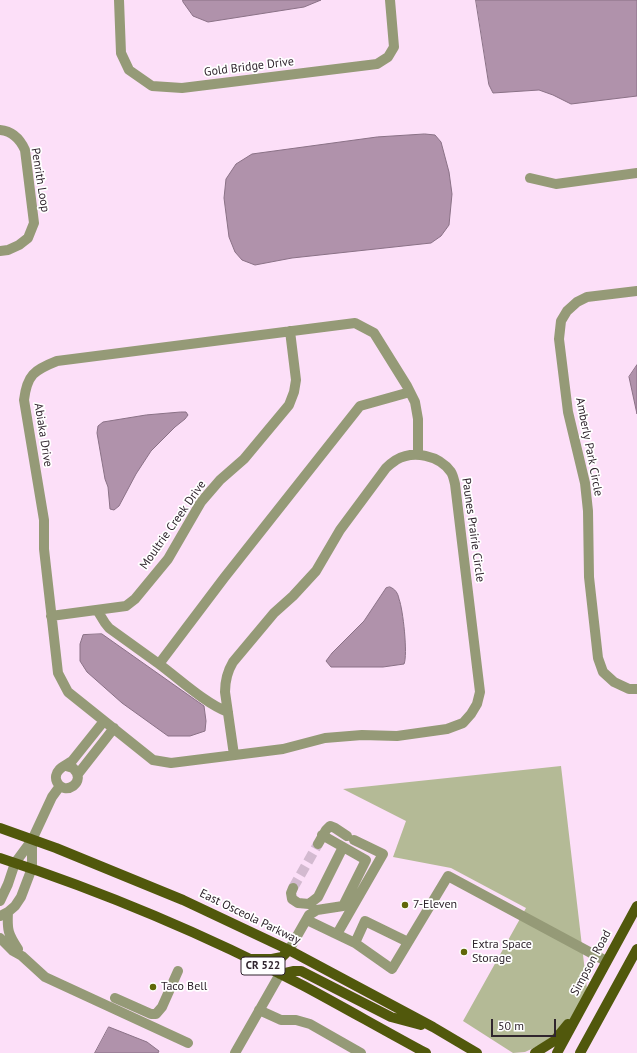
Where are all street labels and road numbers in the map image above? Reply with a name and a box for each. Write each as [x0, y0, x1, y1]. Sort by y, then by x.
street label: Gold Bridge Drive [203, 54, 295, 80]
street label: Penrith Loop [28, 147, 52, 213]
street label: Amberly Park Circle [572, 396, 606, 498]
street label: Abiaka Drive [31, 402, 55, 468]
street label: Paunes Prairie Circle [459, 477, 487, 583]
street label: Moultrie Creek Drive [137, 478, 209, 572]
street label: East Osceola Parkway [197, 886, 303, 948]
street label: Simpson Road [568, 928, 614, 998]
road number: CR 522 [241, 957, 285, 975]

